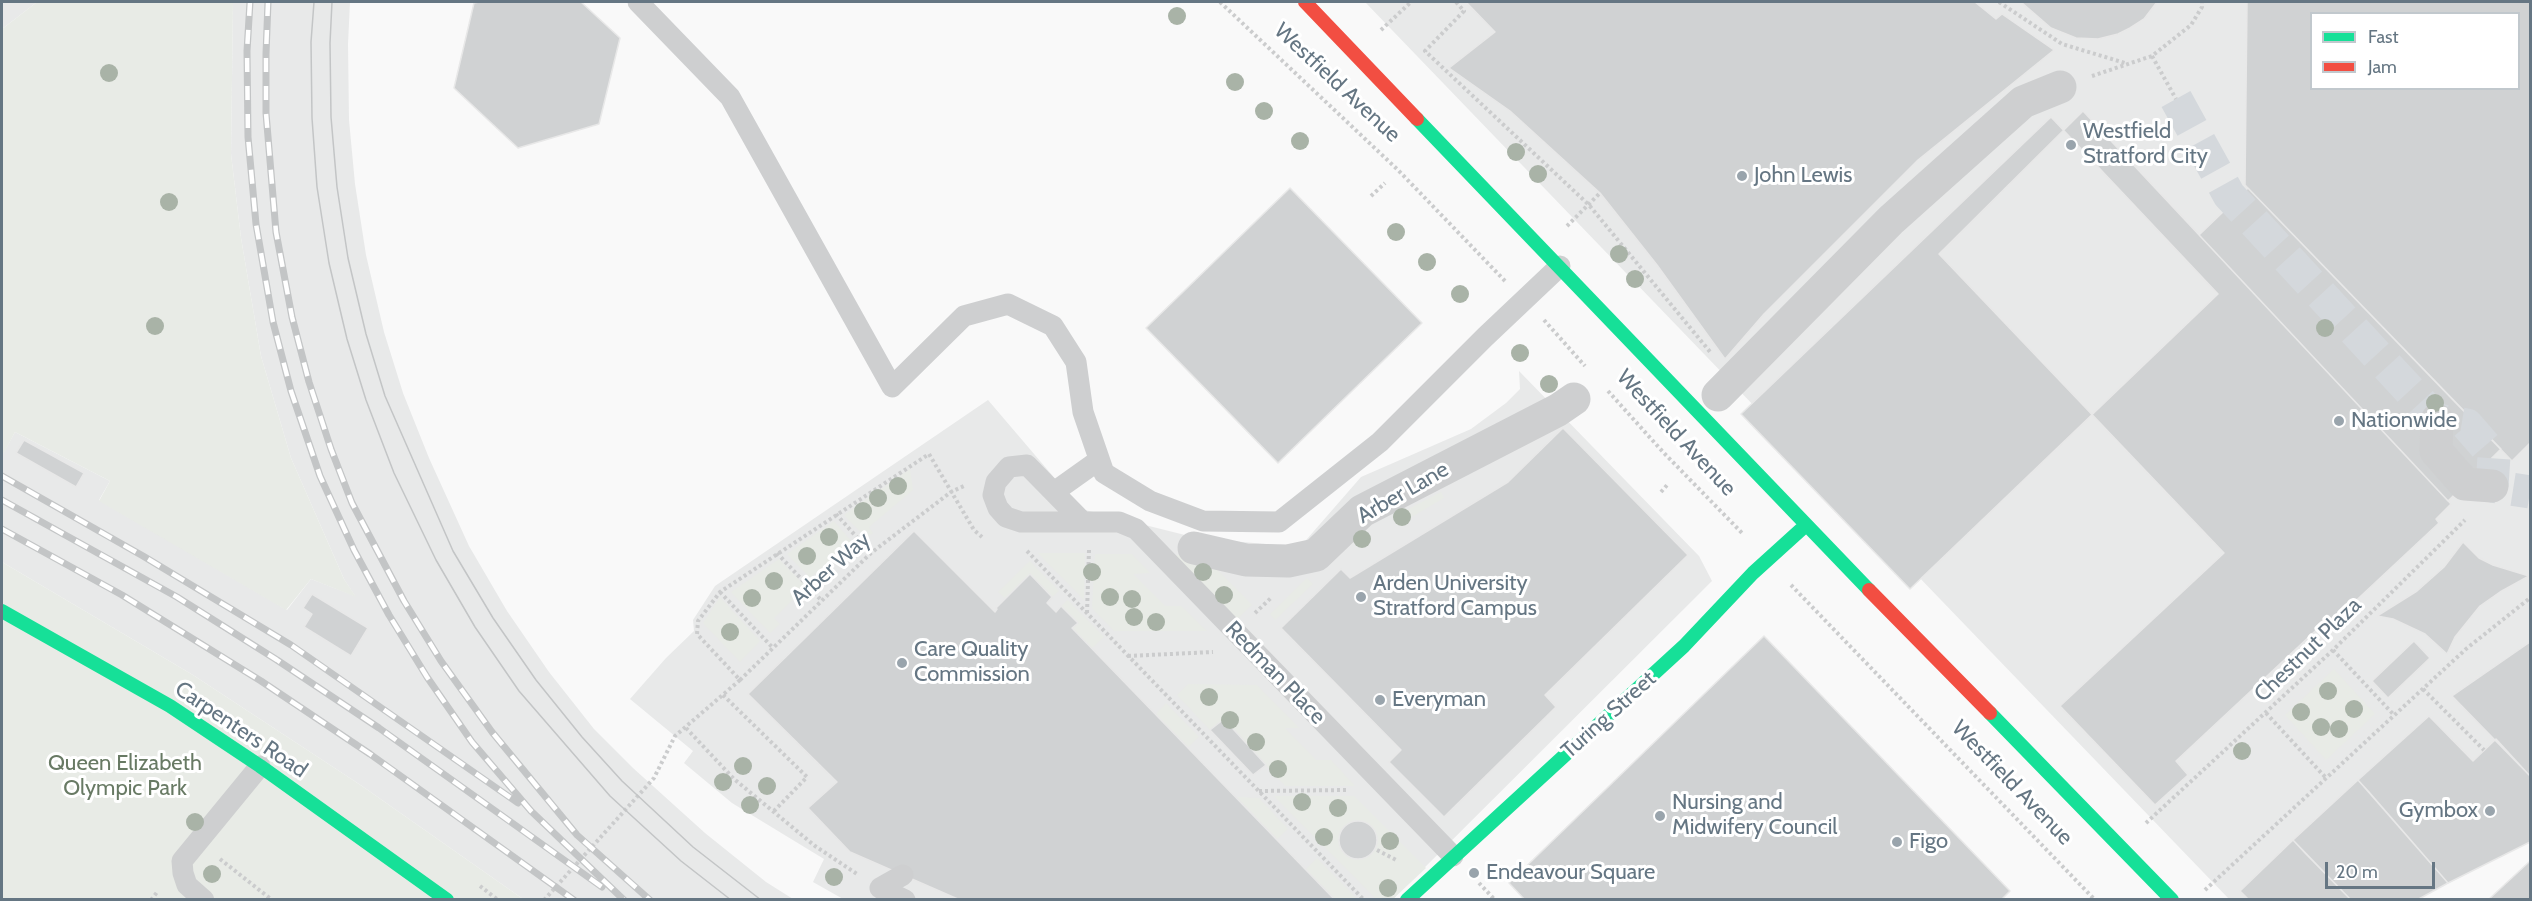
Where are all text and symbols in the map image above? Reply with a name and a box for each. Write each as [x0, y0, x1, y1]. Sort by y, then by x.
legend [2310, 12, 2520, 90]
street label: Westfield Avenue [1268, 18, 1406, 148]
text: Fast [2368, 26, 2399, 48]
text: Jam [2368, 56, 2397, 78]
place label: Westfield Stratford City [2083, 119, 2208, 170]
marker: Westfield Stratford City [2064, 138, 2078, 152]
place label: John Lewis [1754, 163, 1852, 189]
marker: John Lewis [1735, 169, 1749, 183]
street label: Westfield Avenue [1611, 364, 1741, 502]
place label: Nationwide [2351, 408, 2457, 434]
marker: Nationwide [2332, 414, 2346, 428]
street label: Arber Lane [1353, 456, 1453, 530]
street label: Arber Way [786, 527, 876, 611]
place label: Arden University Stratford Campus [1373, 571, 1537, 622]
marker: Arden University Stratford Campus [1354, 590, 1368, 604]
street label: Chestnut Plaza [2249, 592, 2367, 708]
street label: Redman Place [1219, 616, 1331, 730]
place label: Care Quality Commission [914, 637, 1030, 688]
marker: Care Quality Commission [895, 656, 909, 670]
street label: Turing Street [1556, 666, 1662, 764]
street label: Carpenters Road [170, 676, 312, 784]
place label: Everyman [1392, 687, 1486, 713]
marker: Everyman [1373, 693, 1387, 707]
street label: Westfield Avenue [1946, 715, 2078, 851]
park label: Queen Elizabeth Olympic Park [48, 751, 202, 802]
place label: Nursing and Midwifery Council [1672, 790, 1837, 842]
place label: Gymbox [2399, 798, 2478, 824]
marker: Gymbox [2483, 804, 2497, 818]
marker: Nursing and Midwifery Council [1653, 809, 1667, 823]
place label: Figo [1909, 829, 1948, 855]
marker: Figo [1890, 835, 1904, 849]
scale bar [2328, 850, 2438, 888]
place label: Endeavour Square [1486, 860, 1655, 886]
text: 20 m [2336, 861, 2378, 883]
marker: Endeavour Square [1467, 866, 1481, 880]

